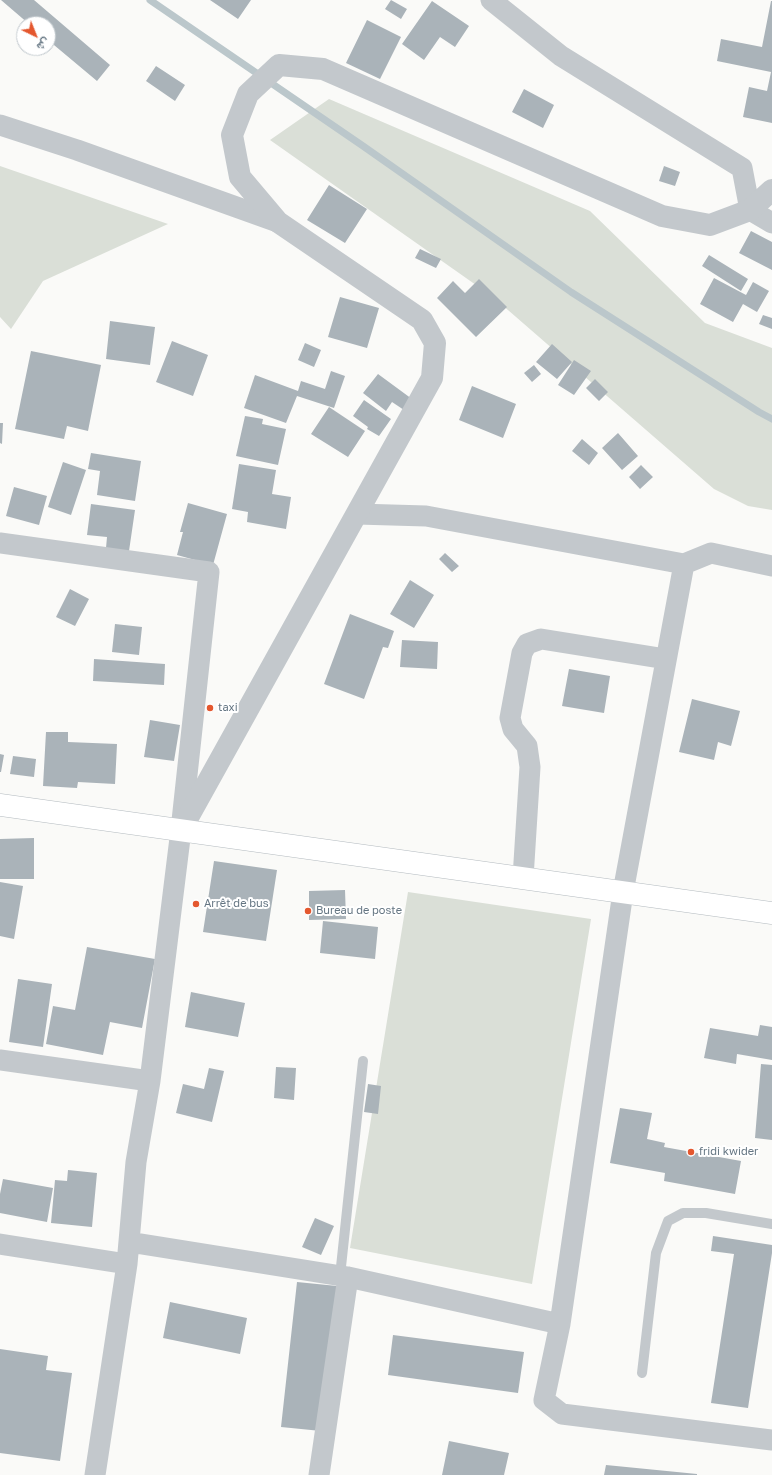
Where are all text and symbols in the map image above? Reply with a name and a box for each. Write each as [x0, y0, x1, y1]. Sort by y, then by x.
north arrow [16, 16, 56, 56]
text: ش [35, 35, 53, 54]
place label: taxi [218, 701, 238, 715]
marker: taxi [205, 703, 215, 713]
place label: Arrêt de bus [204, 897, 269, 911]
marker: Arrêt de bus [191, 899, 201, 909]
place label: Bureau de poste [316, 904, 402, 918]
marker: Bureau de poste [303, 906, 313, 916]
place label: fridi kwider [699, 1145, 758, 1159]
marker: fridi kwider [686, 1147, 696, 1157]

